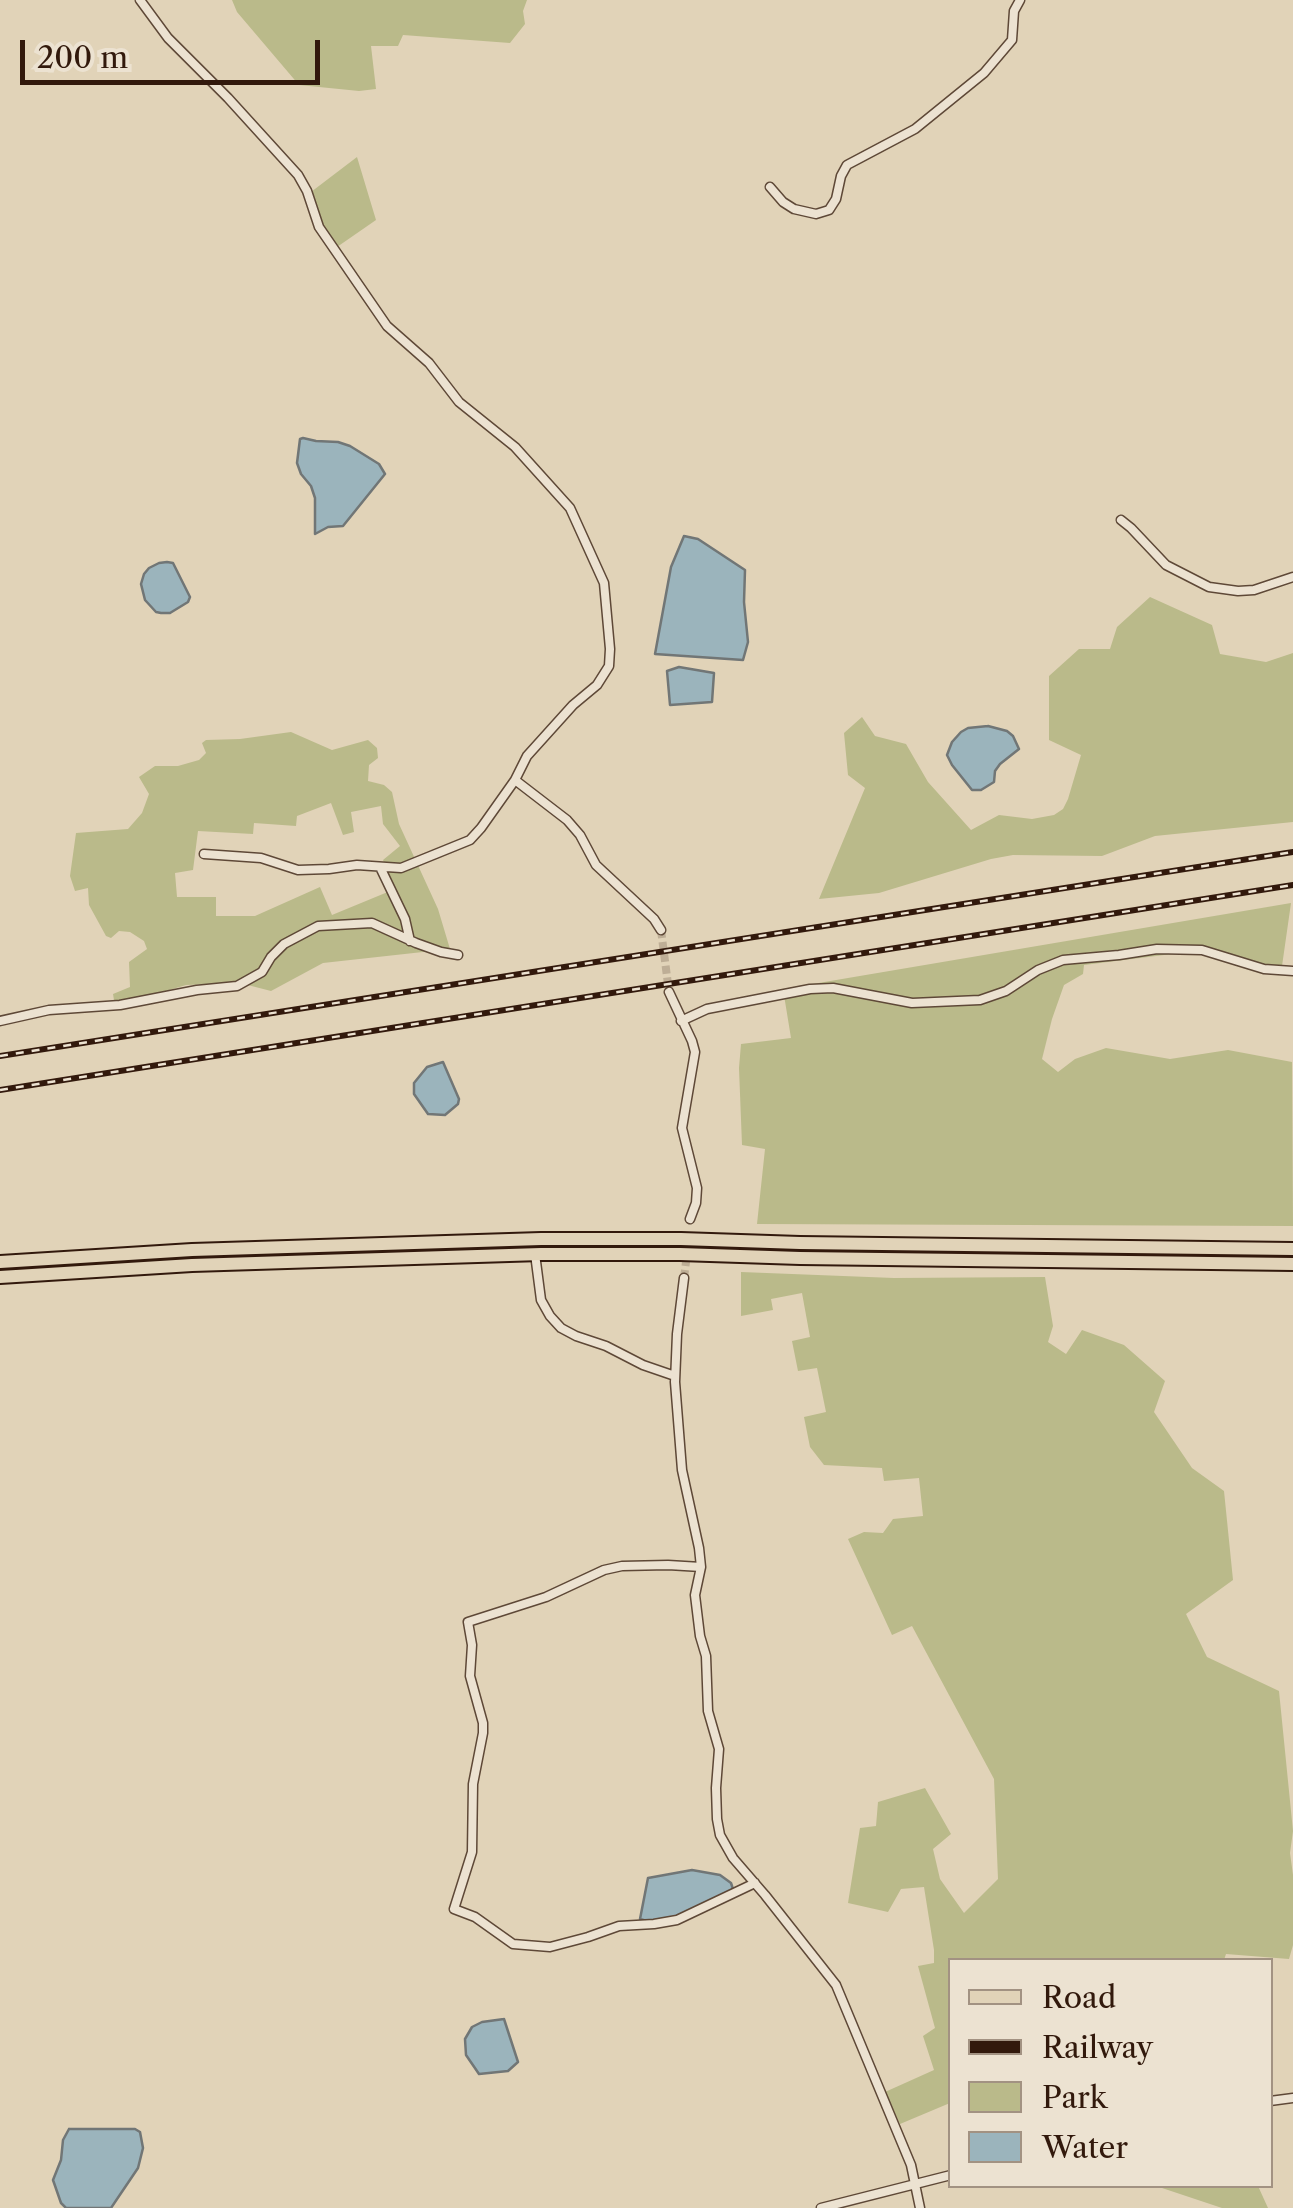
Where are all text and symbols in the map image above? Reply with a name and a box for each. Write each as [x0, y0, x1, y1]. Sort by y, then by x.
scale bar [25, 20, 325, 82]
text: 200 m [37, 39, 128, 76]
legend [948, 1958, 1273, 2188]
text: Road [1042, 1979, 1116, 2016]
text: Railway [1042, 2029, 1153, 2066]
text: Park [1042, 2079, 1107, 2116]
text: Water [1042, 2129, 1128, 2166]

